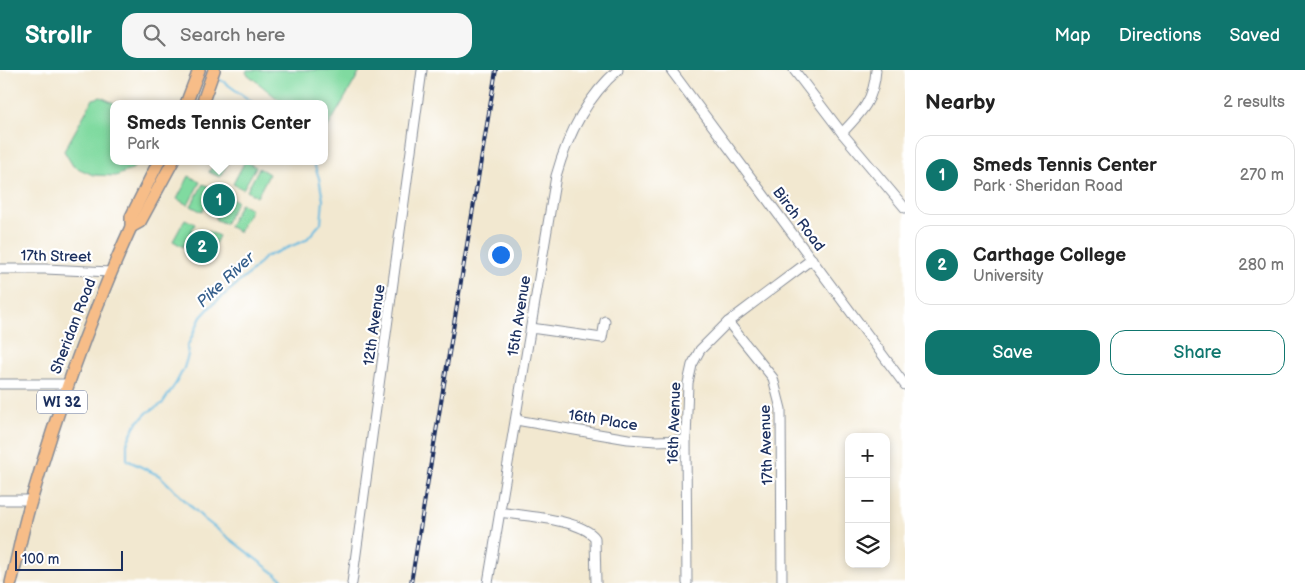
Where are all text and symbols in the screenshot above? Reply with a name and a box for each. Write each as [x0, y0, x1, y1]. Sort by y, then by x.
search box [122, 13, 472, 58]
text: Strollr [25, 21, 92, 50]
icon: search [140, 21, 168, 49]
text: Search here [180, 24, 285, 47]
text: Map [1055, 25, 1091, 46]
text: Directions [1119, 25, 1201, 46]
text: Saved [1229, 25, 1280, 46]
text: Nearby [925, 90, 995, 115]
text: 2 results [1223, 93, 1285, 112]
popup [110, 100, 328, 165]
text: Smeds Tennis Center [127, 112, 311, 135]
text: Park [127, 135, 159, 154]
text: Smeds Tennis Center [973, 154, 1157, 177]
text: 1 [939, 166, 945, 185]
text: 270 m [1240, 166, 1284, 185]
text: Park · Sheridan Road [973, 177, 1123, 196]
pin: 1 [203, 181, 235, 219]
street label: Birch Road [768, 183, 829, 255]
pin: 2 [186, 228, 218, 266]
your location [488, 242, 514, 268]
text: Carthage College [973, 244, 1126, 267]
street label: 17th Street [20, 246, 92, 267]
water label: Pike River [193, 248, 260, 312]
text: 2 [937, 256, 947, 275]
text: 280 m [1238, 256, 1284, 275]
text: University [973, 267, 1044, 286]
street label: 15th Avenue [504, 274, 535, 358]
street label: Sheridan Road [46, 276, 100, 377]
street label: 12th Avenue [359, 283, 390, 367]
button: Save [925, 330, 1100, 375]
button: Share [1110, 330, 1285, 375]
street label: 16th Avenue [664, 381, 685, 464]
road number: WI 32 [37, 391, 87, 414]
street label: 17th Avenue [756, 404, 777, 486]
street label: 16th Place [567, 406, 639, 435]
map controls [845, 433, 890, 568]
button: + [845, 433, 890, 478]
button: − [845, 478, 890, 523]
button: layers [845, 523, 890, 568]
scale bar [15, 548, 122, 571]
text: 100 m [22, 551, 59, 568]

